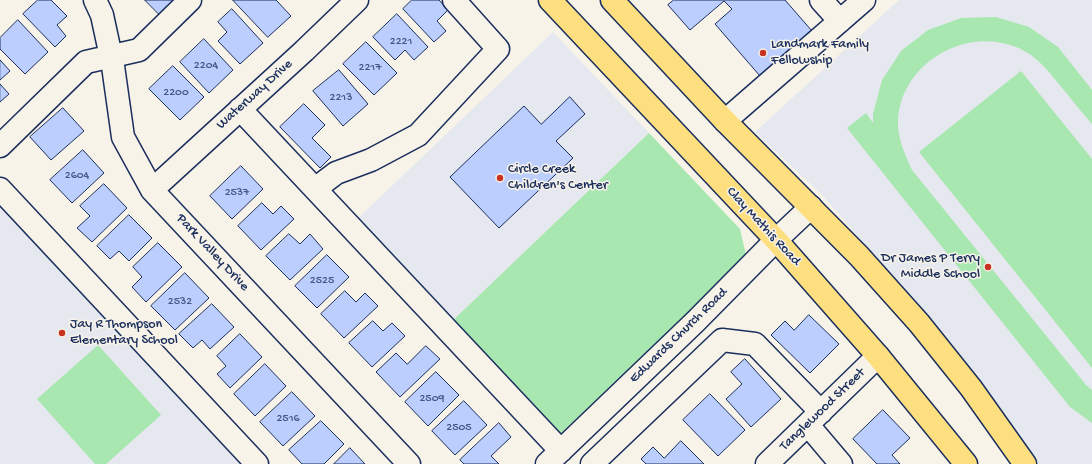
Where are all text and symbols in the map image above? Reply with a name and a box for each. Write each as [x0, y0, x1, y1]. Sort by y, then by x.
house number: 2221 [390, 35, 412, 49]
place label: Landmark Family Fellowship [771, 37, 869, 70]
marker: Landmark Family Fellowship [758, 48, 768, 58]
street label: Waterway Drive [213, 56, 297, 134]
house number: 2204 [194, 59, 218, 73]
house number: 2217 [359, 61, 381, 75]
house number: 2200 [163, 86, 189, 100]
house number: 2213 [330, 91, 352, 105]
place label: Circle Creek Children's Center [508, 162, 608, 194]
house number: 2604 [65, 169, 89, 183]
marker: Circle Creek Children's Center [495, 173, 505, 183]
street label: Clay Mathis Road [722, 184, 804, 270]
house number: 2537 [225, 186, 249, 200]
street label: Park Valley Drive [172, 211, 252, 295]
place label: Dr James P Terry Middle School [881, 251, 980, 284]
marker: Dr James P Terry Middle School [983, 262, 993, 272]
house number: 2525 [310, 274, 334, 288]
street label: Edwards Church Road [626, 285, 732, 387]
house number: 2532 [168, 295, 192, 309]
place label: Jay R Thompson Elementary School [70, 317, 178, 350]
marker: Jay R Thompson Elementary School [57, 328, 67, 338]
street label: Tanglewood Street [777, 365, 869, 455]
house number: 2509 [419, 392, 445, 406]
house number: 2516 [276, 412, 300, 426]
house number: 2505 [446, 421, 472, 435]

